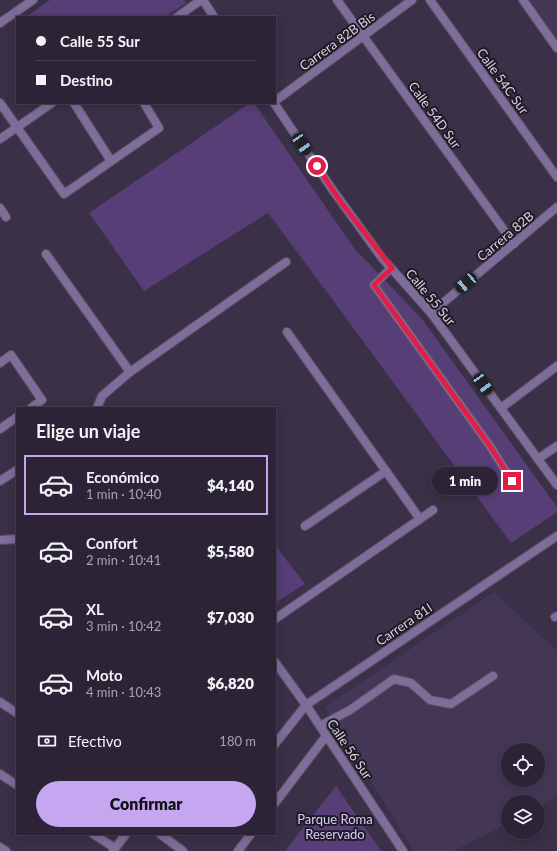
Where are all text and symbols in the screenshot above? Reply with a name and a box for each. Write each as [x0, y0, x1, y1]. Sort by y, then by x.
street label: Carrera 82B Bis [296, 8, 378, 74]
text: Calle 55 Sur [60, 32, 140, 50]
street label: Calle 54C Sur [474, 45, 532, 117]
text: Destino [60, 71, 113, 89]
street label: Calle 54D Sur [405, 78, 465, 152]
car [290, 131, 314, 157]
route start [308, 157, 326, 175]
street label: Carrera 82B [473, 208, 537, 264]
street label: Calle 55 Sur [403, 266, 459, 329]
car [453, 271, 479, 295]
car [471, 371, 495, 397]
text: Elige un viaje [36, 420, 140, 442]
icon: car [38, 467, 74, 503]
callout: 1 min [432, 467, 498, 495]
text: Económico [86, 468, 159, 486]
route end [503, 472, 521, 490]
text: 1 min [449, 473, 481, 489]
text: $4,140 [207, 476, 254, 494]
text: 1 min · 10:40 [86, 486, 161, 502]
icon: car [38, 533, 74, 569]
text: Confort [86, 534, 138, 552]
text: $5,580 [207, 542, 254, 560]
text: 2 min · 10:41 [86, 552, 161, 568]
icon: car [38, 599, 74, 635]
street label: Carrera 81I [373, 599, 435, 649]
text: XL [86, 600, 104, 618]
text: $7,030 [207, 608, 254, 626]
text: 3 min · 10:42 [86, 618, 161, 634]
icon: car [38, 665, 74, 701]
text: Moto [86, 666, 123, 684]
text: $6,820 [207, 674, 254, 692]
text: 4 min · 10:43 [86, 684, 161, 700]
street label: Calle 56 Sur [324, 716, 376, 782]
icon: cash [36, 730, 58, 752]
text: Efectivo [68, 732, 122, 750]
text: 180 m [219, 733, 256, 749]
map controls [501, 743, 545, 839]
button: locate [501, 743, 545, 787]
button: Confirmar [36, 781, 256, 827]
button: layers [501, 795, 545, 839]
park label: Parque Roma Reservado [297, 811, 373, 842]

